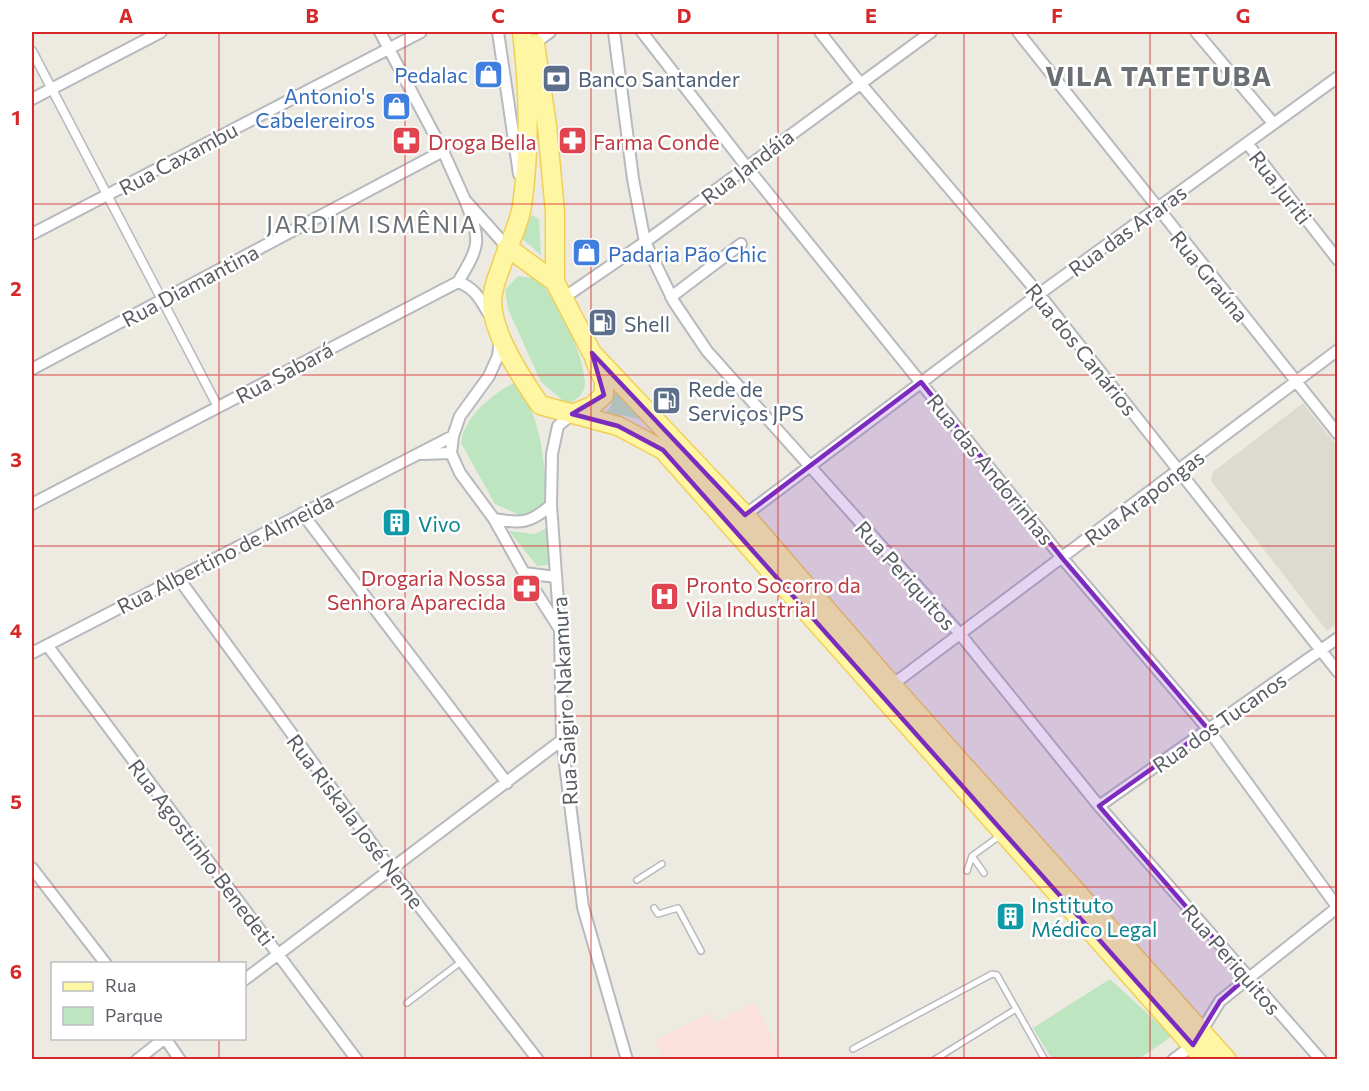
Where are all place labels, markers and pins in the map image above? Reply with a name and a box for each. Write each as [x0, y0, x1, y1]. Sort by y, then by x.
shop icon: Pedalac [473, 58, 505, 90]
place label: Pedalac [394, 62, 468, 87]
bank icon: Banco Santander [541, 62, 573, 94]
place label: Banco Santander [578, 66, 740, 91]
place label: Antonio's Cabelereiros [255, 83, 375, 132]
shop icon: Antonio's Cabelereiros [380, 91, 412, 123]
pharmacy icon: Droga Bella [391, 125, 423, 157]
pharmacy icon: Farma Conde [556, 125, 588, 157]
place label: Droga Bella [428, 129, 537, 154]
place label: Farma Conde [593, 129, 720, 154]
shop icon: Padaria Pão Chic [571, 237, 603, 269]
place label: Padaria Pão Chic [608, 241, 767, 266]
fuel station icon: Shell [587, 307, 619, 339]
place label: Shell [624, 311, 670, 336]
place label: Rede de Serviços JPS [688, 376, 804, 425]
fuel station icon: Rede de Serviços JPS [651, 384, 683, 416]
building icon: Vivo [381, 507, 413, 539]
place label: Vivo [418, 511, 461, 536]
place label: Drogaria Nossa Senhora Aparecida [327, 565, 506, 614]
place label: Pronto Socorro da Vila Industrial [686, 572, 861, 621]
pharmacy icon: Drogaria Nossa Senhora Aparecida [511, 573, 543, 605]
hospital icon: Pronto Socorro da Vila Industrial [649, 580, 681, 612]
place label: Instituto Médico Legal [1031, 892, 1157, 941]
building icon: Instituto Médico Legal [994, 900, 1026, 932]

